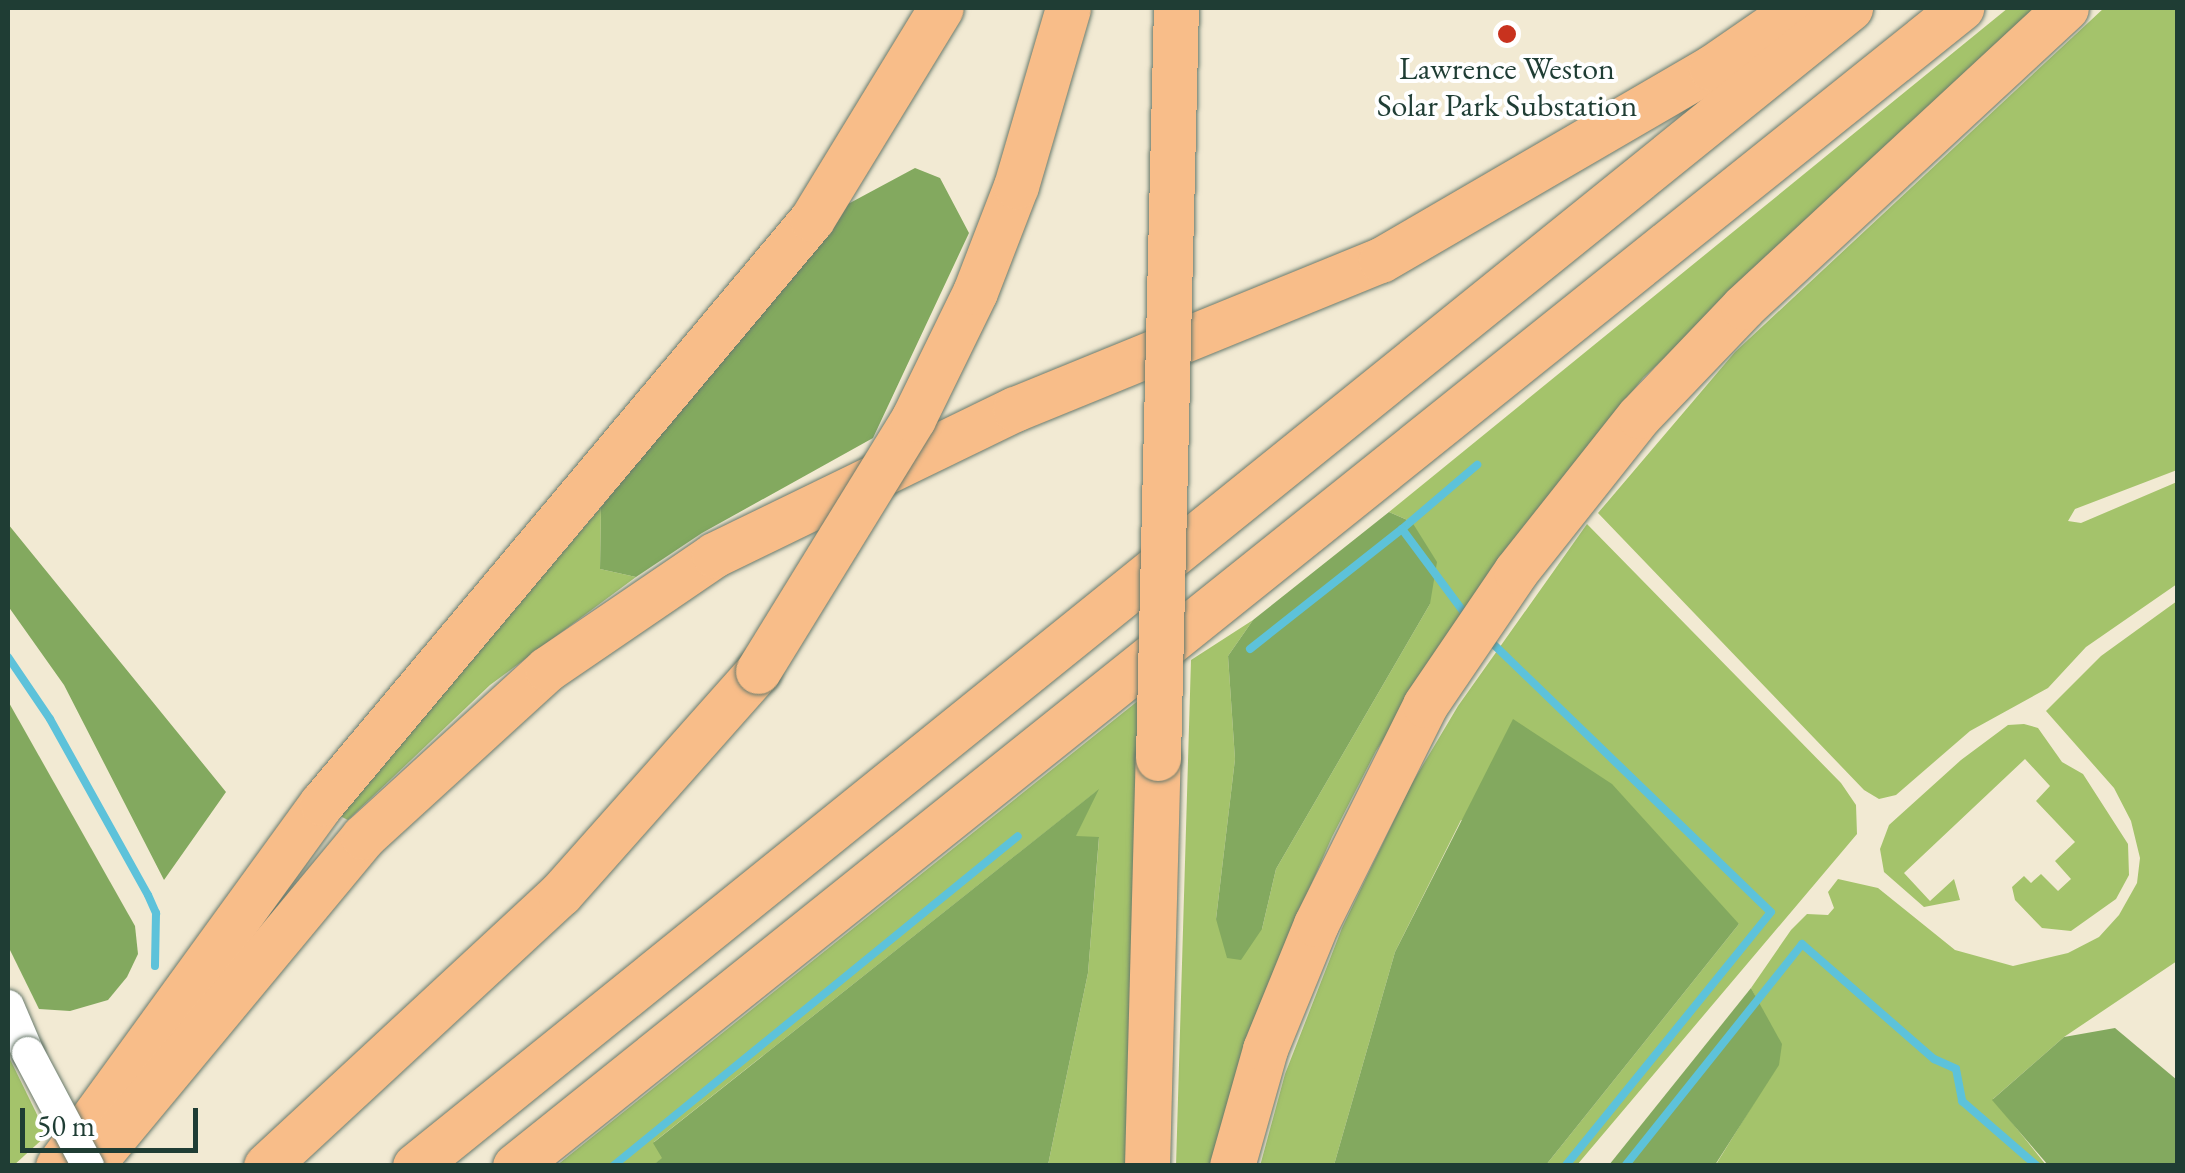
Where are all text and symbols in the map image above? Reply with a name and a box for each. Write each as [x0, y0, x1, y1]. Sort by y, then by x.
marker: Lawrence Weston Solar Park Substation [1496, 23, 1518, 45]
place label: Lawrence Weston Solar Park Substation [1377, 50, 1637, 125]
scale bar [25, 1088, 202, 1150]
text: 50 m [37, 1106, 95, 1145]

